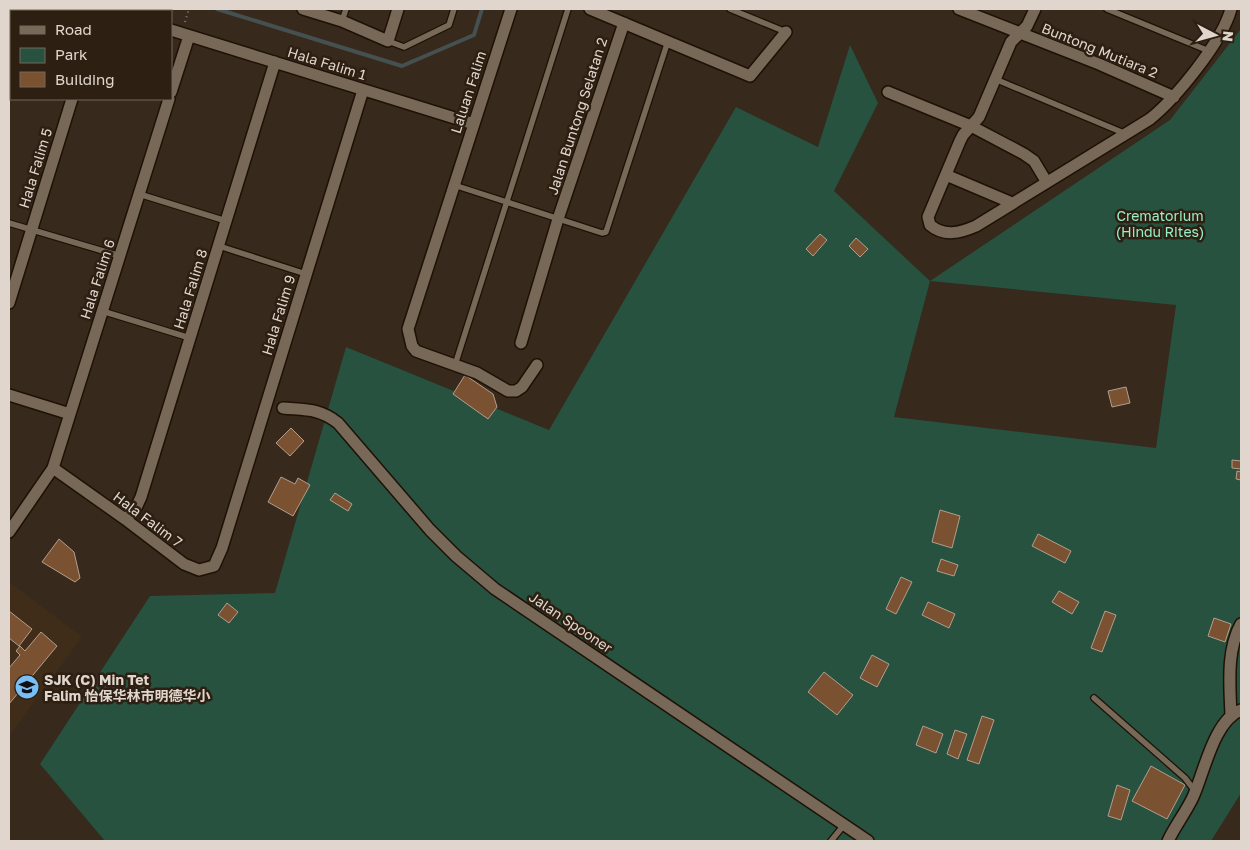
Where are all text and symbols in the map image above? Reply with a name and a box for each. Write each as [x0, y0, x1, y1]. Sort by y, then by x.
legend [10, 10, 172, 100]
north arrow [1190, 10, 1240, 60]
street label: Buntong Mutiara 2 [1039, 19, 1161, 81]
text: Road [55, 20, 92, 38]
text: N [1219, 30, 1237, 43]
street label: Jalan Buntong Selatan 2 [544, 35, 610, 197]
street label: Hala Falim 1 [286, 43, 369, 83]
text: Park [55, 45, 88, 63]
street label: Laluan Falim [447, 49, 489, 135]
text: Building [55, 70, 115, 88]
street label: Hala Falim 5 [15, 126, 55, 210]
park label: Crematorium (Hindu Rites) [1116, 207, 1204, 240]
street label: Hala Falim 6 [76, 237, 118, 321]
street label: Hala Falim 8 [170, 247, 210, 331]
street label: Hala Falim 9 [258, 273, 298, 357]
street label: Hala Falim 7 [110, 488, 186, 550]
street label: Jalan Spooner [526, 588, 616, 656]
place label: SJK (C) Min Tet Falim 怡保华林市明德华小 [44, 671, 210, 704]
school or university icon: SJK (C) Min Tet Falim 怡保华林市明德华小 [14, 674, 40, 700]

